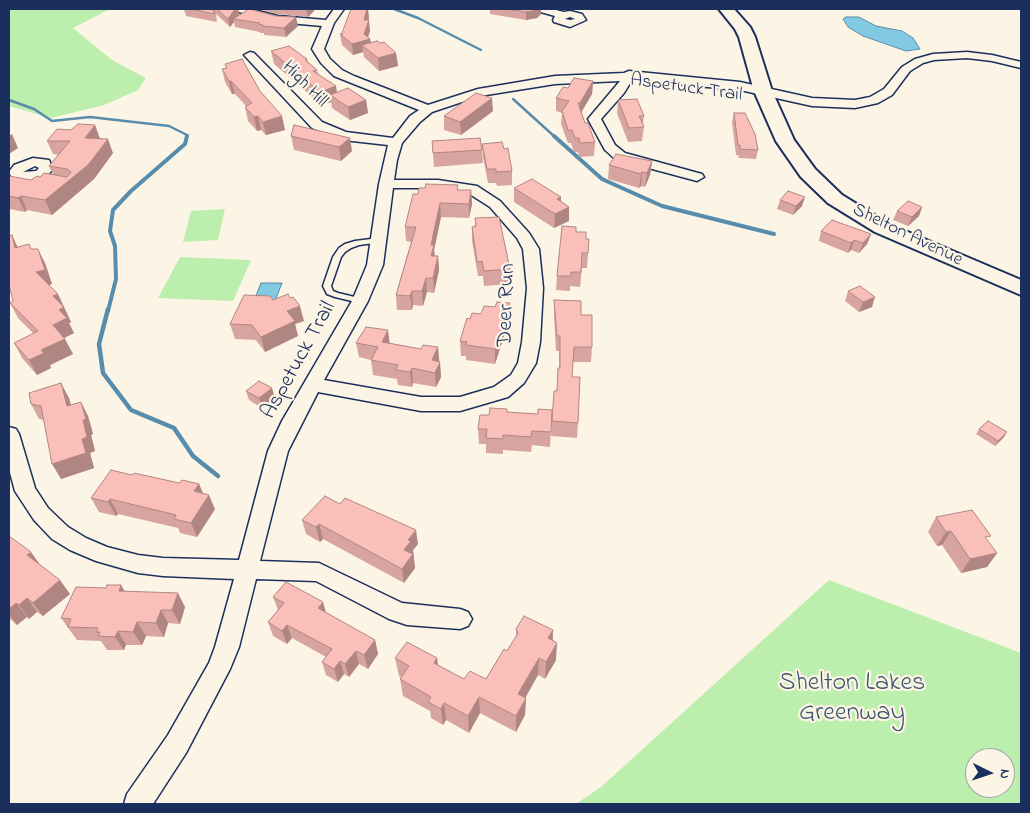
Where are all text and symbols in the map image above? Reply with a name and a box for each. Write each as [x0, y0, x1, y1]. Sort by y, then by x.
street label: High Hill [276, 57, 332, 113]
street label: Aspetuck Trail [629, 70, 743, 108]
street label: Shelton Avenue [848, 199, 966, 273]
street label: Deer Run [493, 263, 523, 347]
street label: Aspetuck Trail [257, 298, 343, 424]
park label: Shelton Lakes Greenway [779, 669, 925, 730]
north arrow [965, 748, 1015, 798]
text: N [994, 769, 1015, 779]

